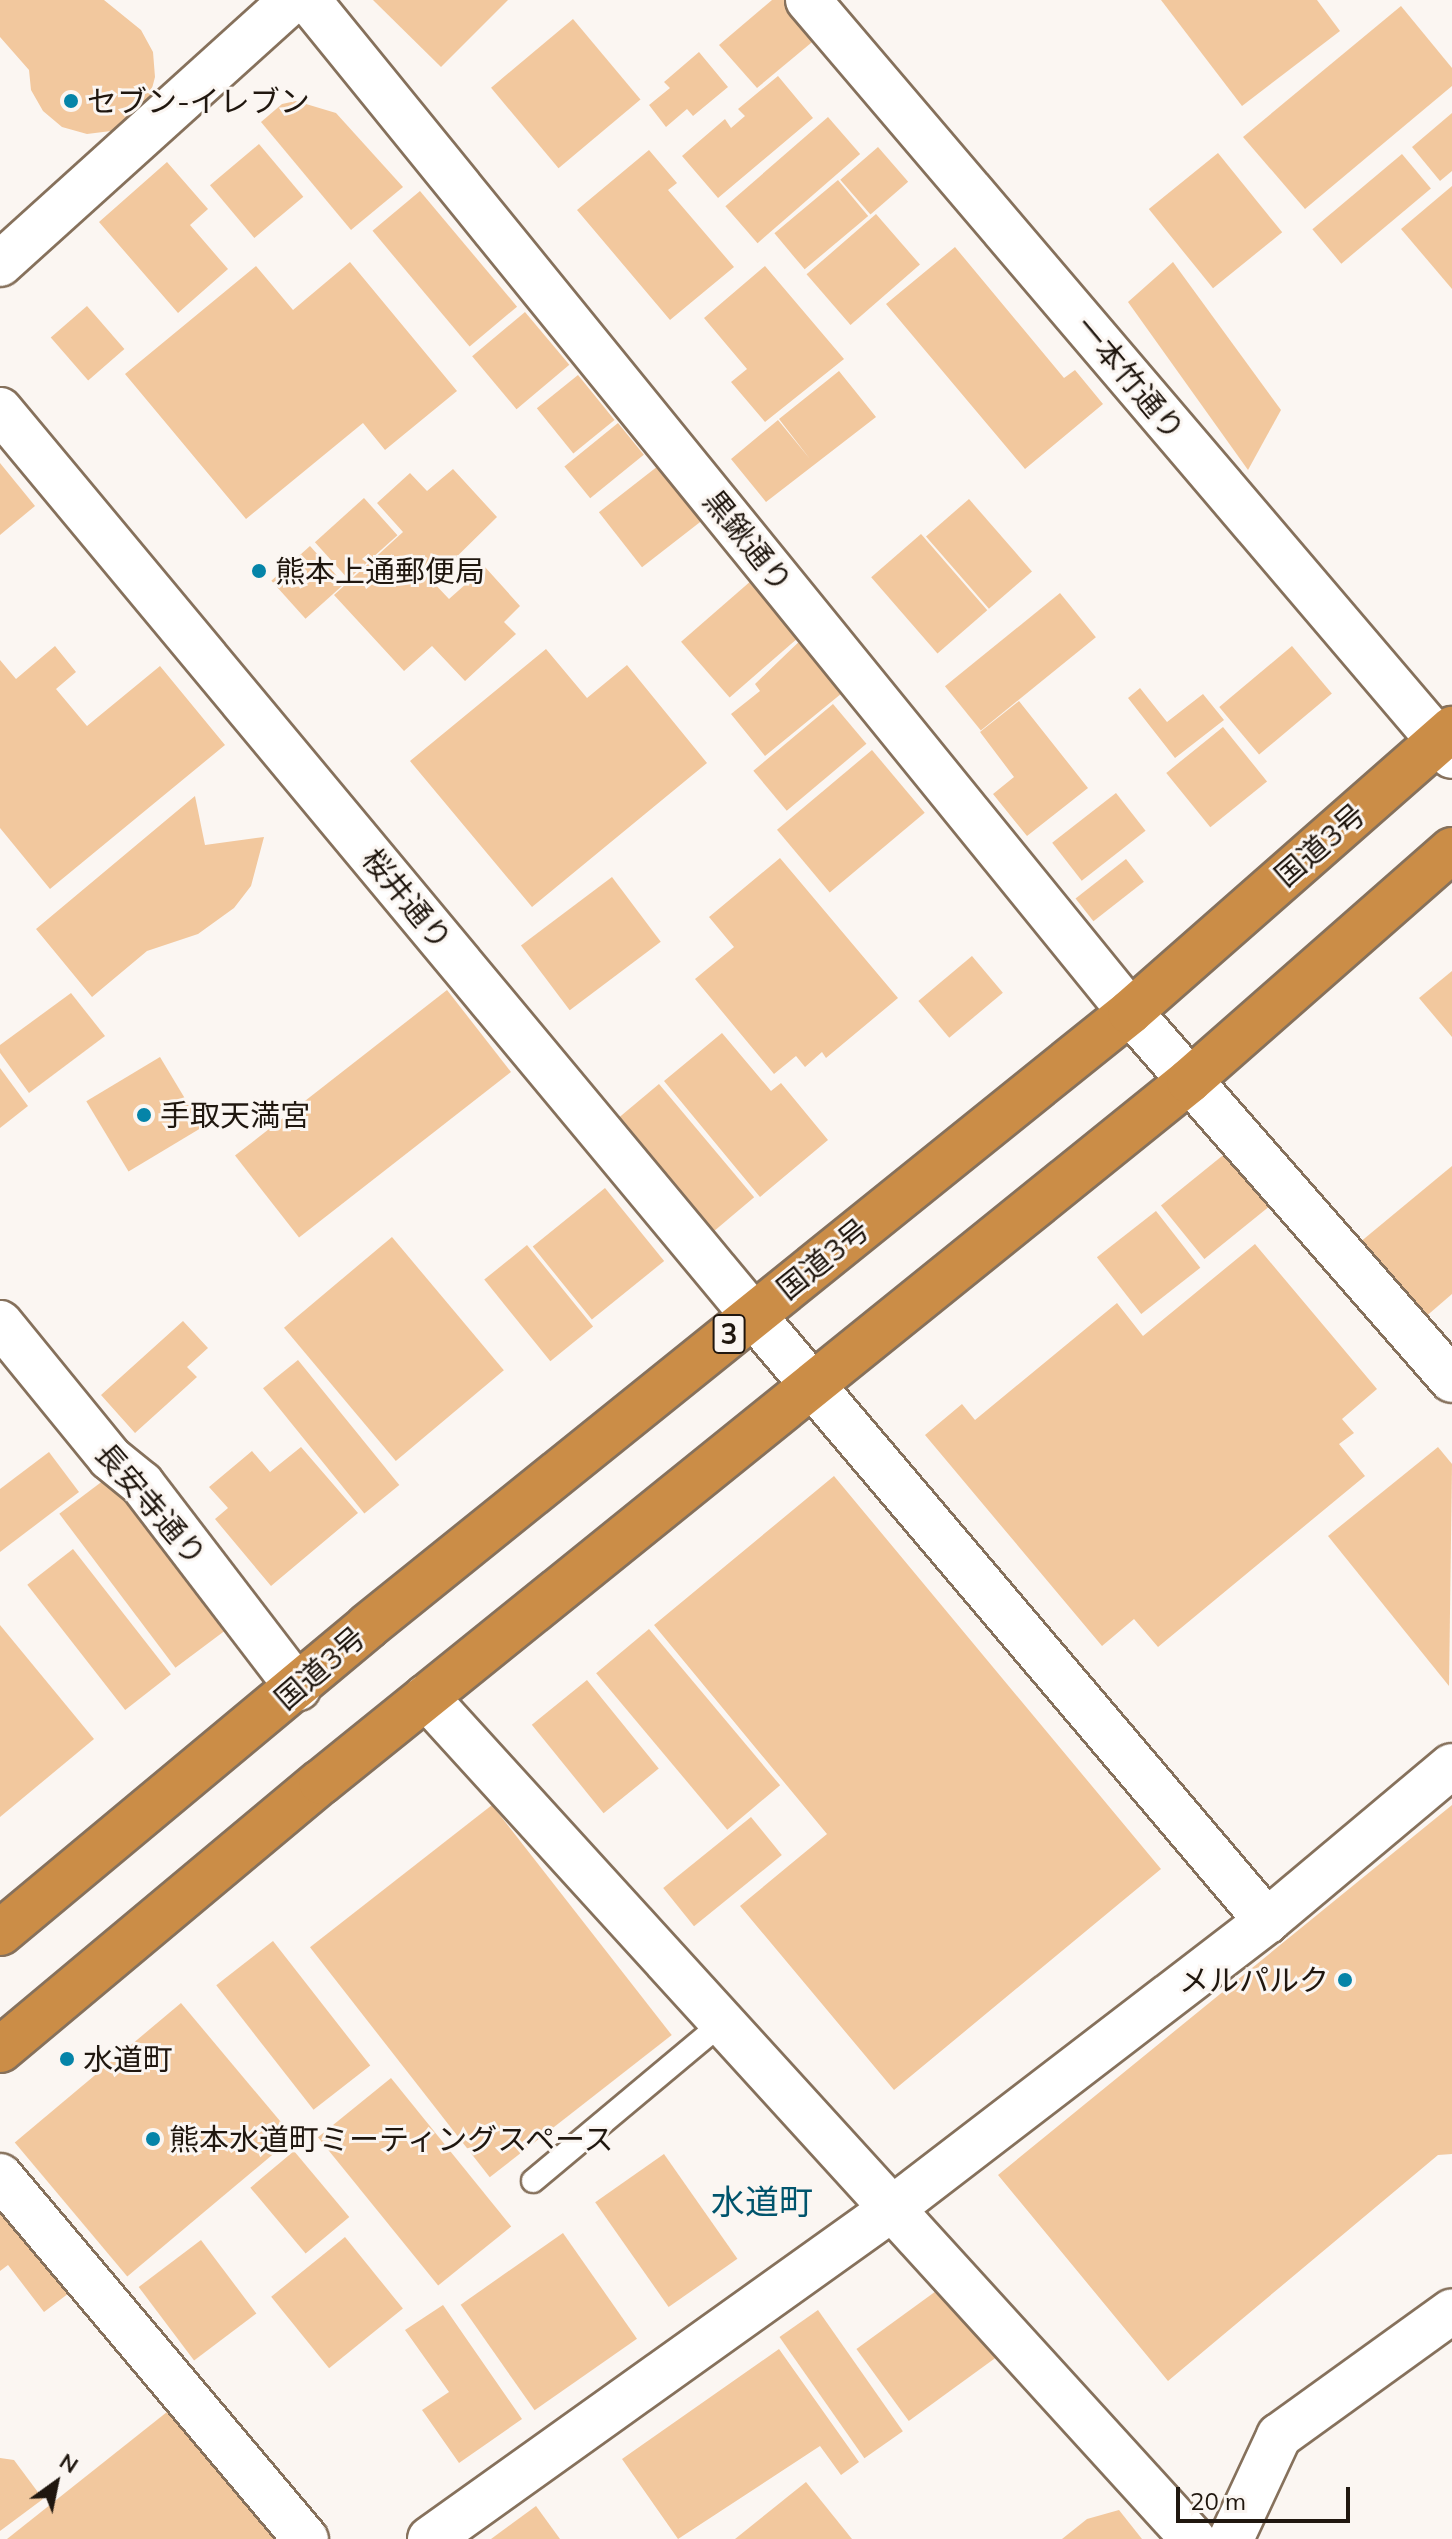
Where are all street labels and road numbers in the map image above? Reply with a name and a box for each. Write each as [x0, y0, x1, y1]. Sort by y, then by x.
street label: 一本竹通り [1068, 309, 1192, 447]
street label: 黒鍬通り [696, 483, 800, 599]
street label: 国道3号 [1267, 796, 1373, 894]
street label: 桜井通り [355, 841, 459, 957]
street label: 国道3号 [770, 1211, 876, 1307]
road number: 3 [711, 1310, 747, 1358]
street label: 長安寺通り [88, 1436, 214, 1572]
street label: 国道3号 [267, 1619, 373, 1717]

